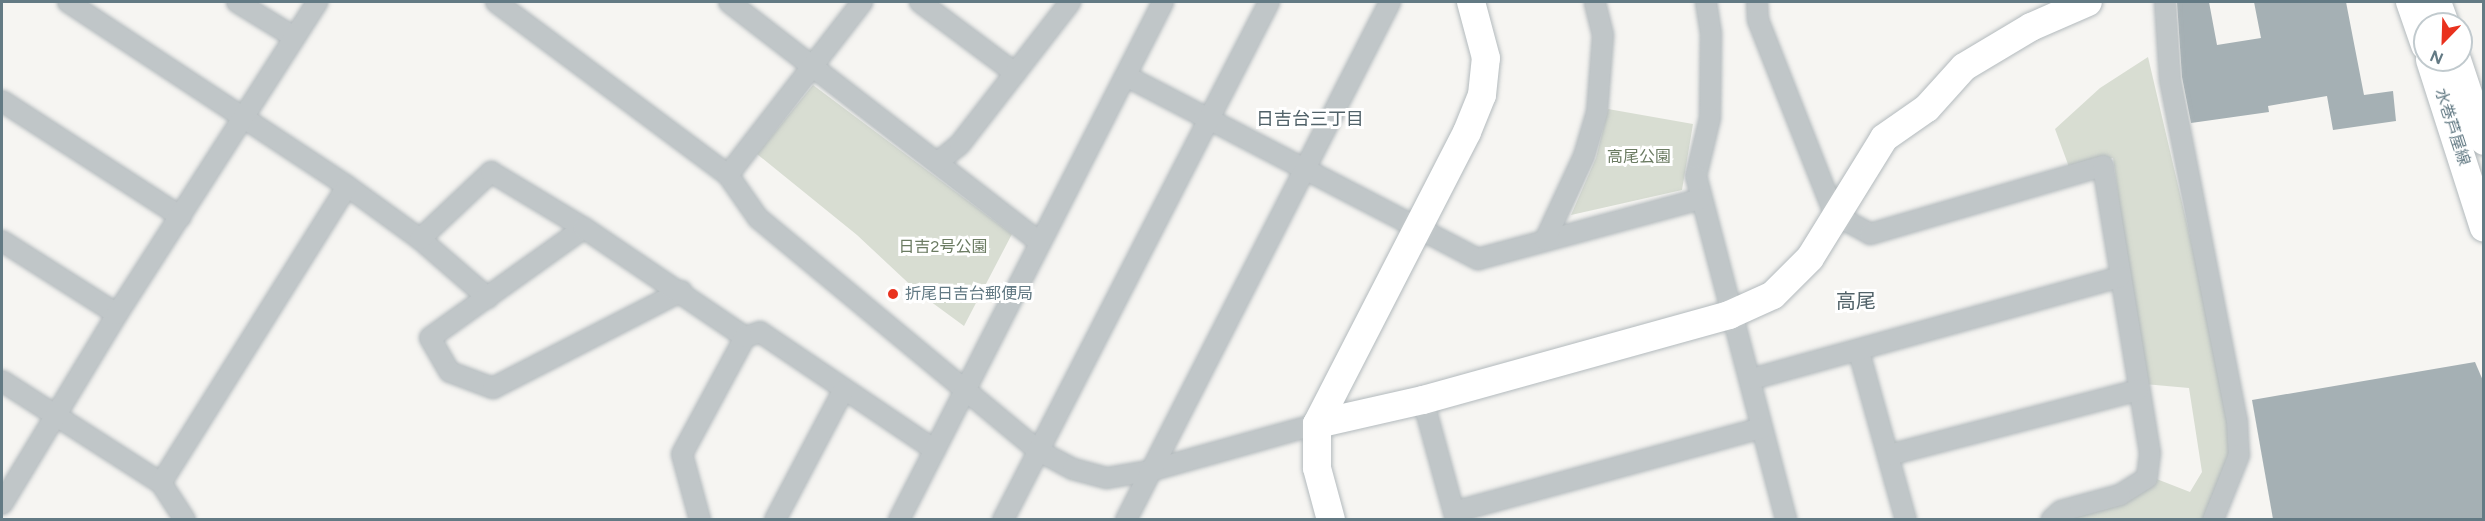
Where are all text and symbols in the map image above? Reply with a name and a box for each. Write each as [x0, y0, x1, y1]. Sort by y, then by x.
north arrow [2413, 12, 2473, 72]
text: N [2427, 46, 2446, 68]
street label: 水巻芦屋線 [2431, 86, 2473, 168]
district label: 日吉台三丁目 [1256, 108, 1364, 130]
park label: 高尾公園 [1607, 147, 1671, 167]
park label: 日吉2号公園 [899, 237, 987, 257]
place label: 折尾日吉台郵便局 [905, 284, 1033, 304]
marker: 折尾日吉台郵便局 [886, 287, 900, 301]
district label: 高尾 [1836, 289, 1876, 313]

